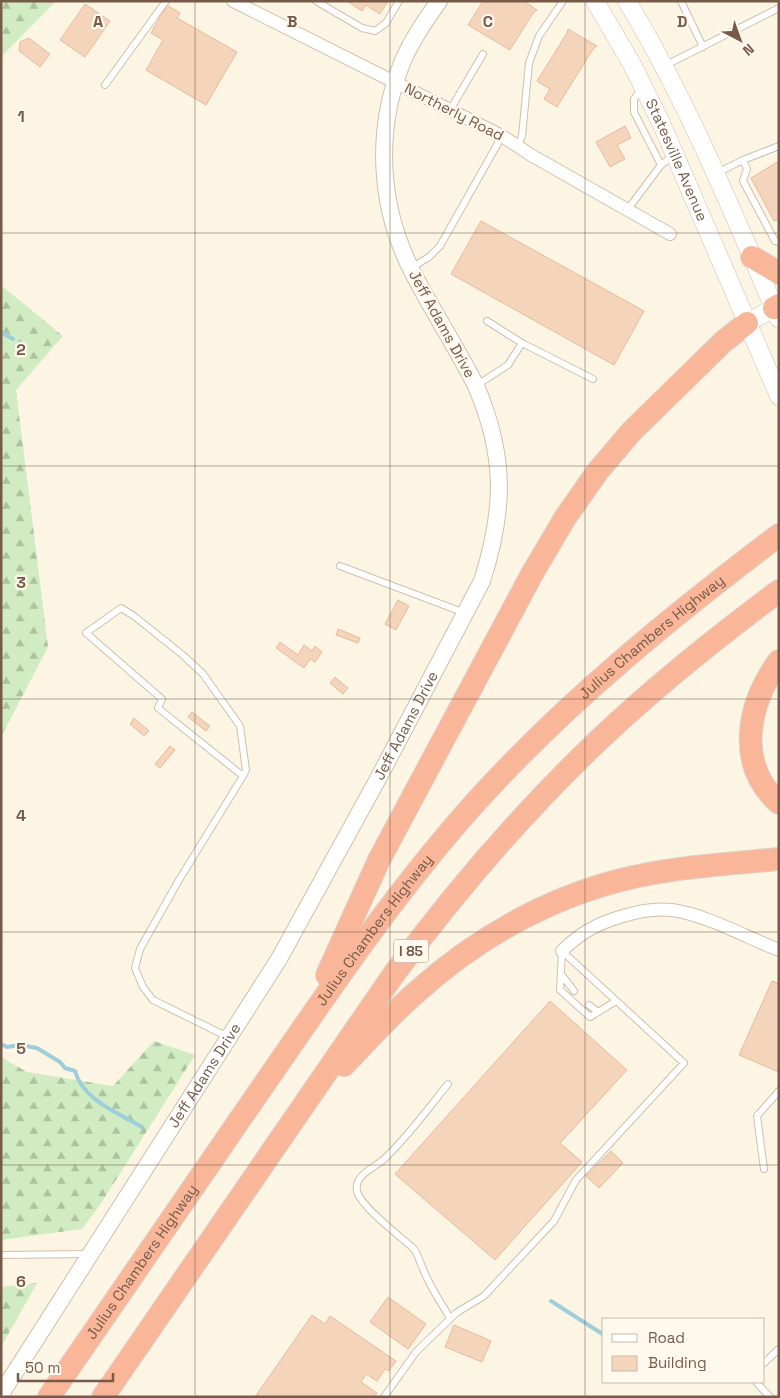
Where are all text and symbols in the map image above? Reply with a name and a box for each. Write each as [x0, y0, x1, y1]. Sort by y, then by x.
text: A [93, 11, 103, 32]
text: B [287, 11, 297, 32]
text: C [483, 11, 493, 32]
text: D [677, 11, 687, 32]
north arrow [715, 15, 765, 65]
text: N [739, 40, 758, 60]
street label: Northerly Road [401, 78, 507, 145]
street label: Statesville Avenue [642, 95, 712, 224]
text: 1 [17, 106, 25, 127]
street label: Jeff Adams Drive [405, 266, 480, 381]
text: 2 [16, 339, 26, 360]
street label: Julius Chambers Highway [575, 571, 728, 703]
text: 3 [16, 572, 26, 593]
street label: Jeff Adams Drive [369, 667, 442, 783]
text: 4 [16, 805, 26, 826]
street label: Julius Chambers Highway [311, 850, 436, 1009]
road number: I 85 [394, 939, 428, 962]
street label: Jeff Adams Drive [164, 1019, 245, 1131]
text: 5 [16, 1038, 26, 1059]
street label: Julius Chambers Highway [81, 1180, 202, 1343]
text: 6 [16, 1271, 26, 1292]
legend [602, 1318, 765, 1383]
text: Road [648, 1328, 685, 1347]
scale bar [18, 1350, 112, 1382]
text: Building [648, 1353, 707, 1372]
text: 50 m [25, 1358, 60, 1377]

